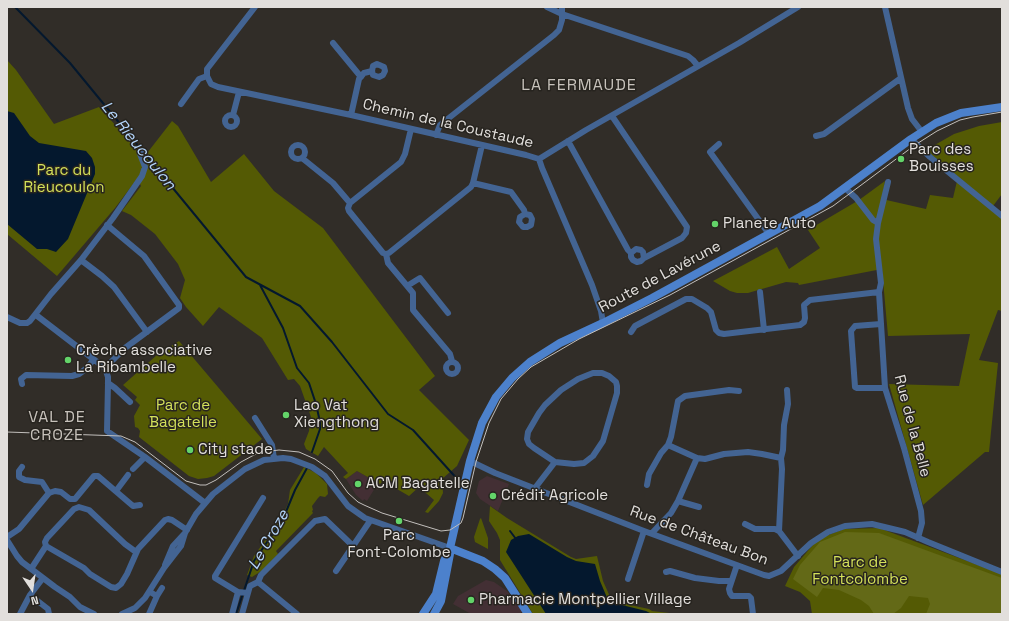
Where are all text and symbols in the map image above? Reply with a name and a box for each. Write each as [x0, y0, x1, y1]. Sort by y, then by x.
district label: LA FERMAUDE [521, 76, 637, 96]
street label: Chemin de la Coustaude [361, 96, 535, 152]
water label: Le Rieucoulon [96, 98, 180, 194]
place label: Parc des Bouisses [909, 141, 974, 176]
marker: Parc des Bouisses [896, 154, 906, 164]
park label: Parc du Rieucoulon [24, 162, 104, 197]
place label: Planete Auto [723, 215, 816, 233]
marker: Planete Auto [710, 219, 720, 229]
street label: Route de Lavérune [596, 237, 724, 317]
place label: Crèche associative La Ribambelle [76, 342, 212, 377]
marker: Crèche associative La Ribambelle [63, 355, 73, 365]
street label: Rue de la Belle [890, 373, 934, 479]
park label: Parc de Bagatelle [149, 397, 217, 432]
place label: Lao Vat Xiengthong [294, 397, 379, 432]
district label: VAL DE CROZE [28, 408, 86, 446]
marker: Lao Vat Xiengthong [281, 410, 291, 420]
place label: City stade [198, 441, 273, 459]
marker: City stade [185, 445, 195, 455]
place label: ACM Bagatelle [366, 475, 470, 493]
marker: ACM Bagatelle [353, 479, 363, 489]
place label: Crédit Agricole [501, 487, 608, 505]
marker: Crédit Agricole [488, 491, 498, 501]
street label: Rue de Château Bon [627, 503, 771, 569]
water label: Le Croze [244, 507, 294, 573]
marker: Parc Font-Colombe [394, 516, 404, 526]
place label: Parc Font-Colombe [347, 527, 451, 562]
park label: Parc de Fontcolombe [812, 554, 908, 589]
north arrow [12, 569, 52, 609]
place label: Pharmacie Montpellier Village [479, 591, 692, 609]
text: N [30, 593, 40, 608]
marker: Pharmacie Montpellier Village [466, 595, 476, 605]

